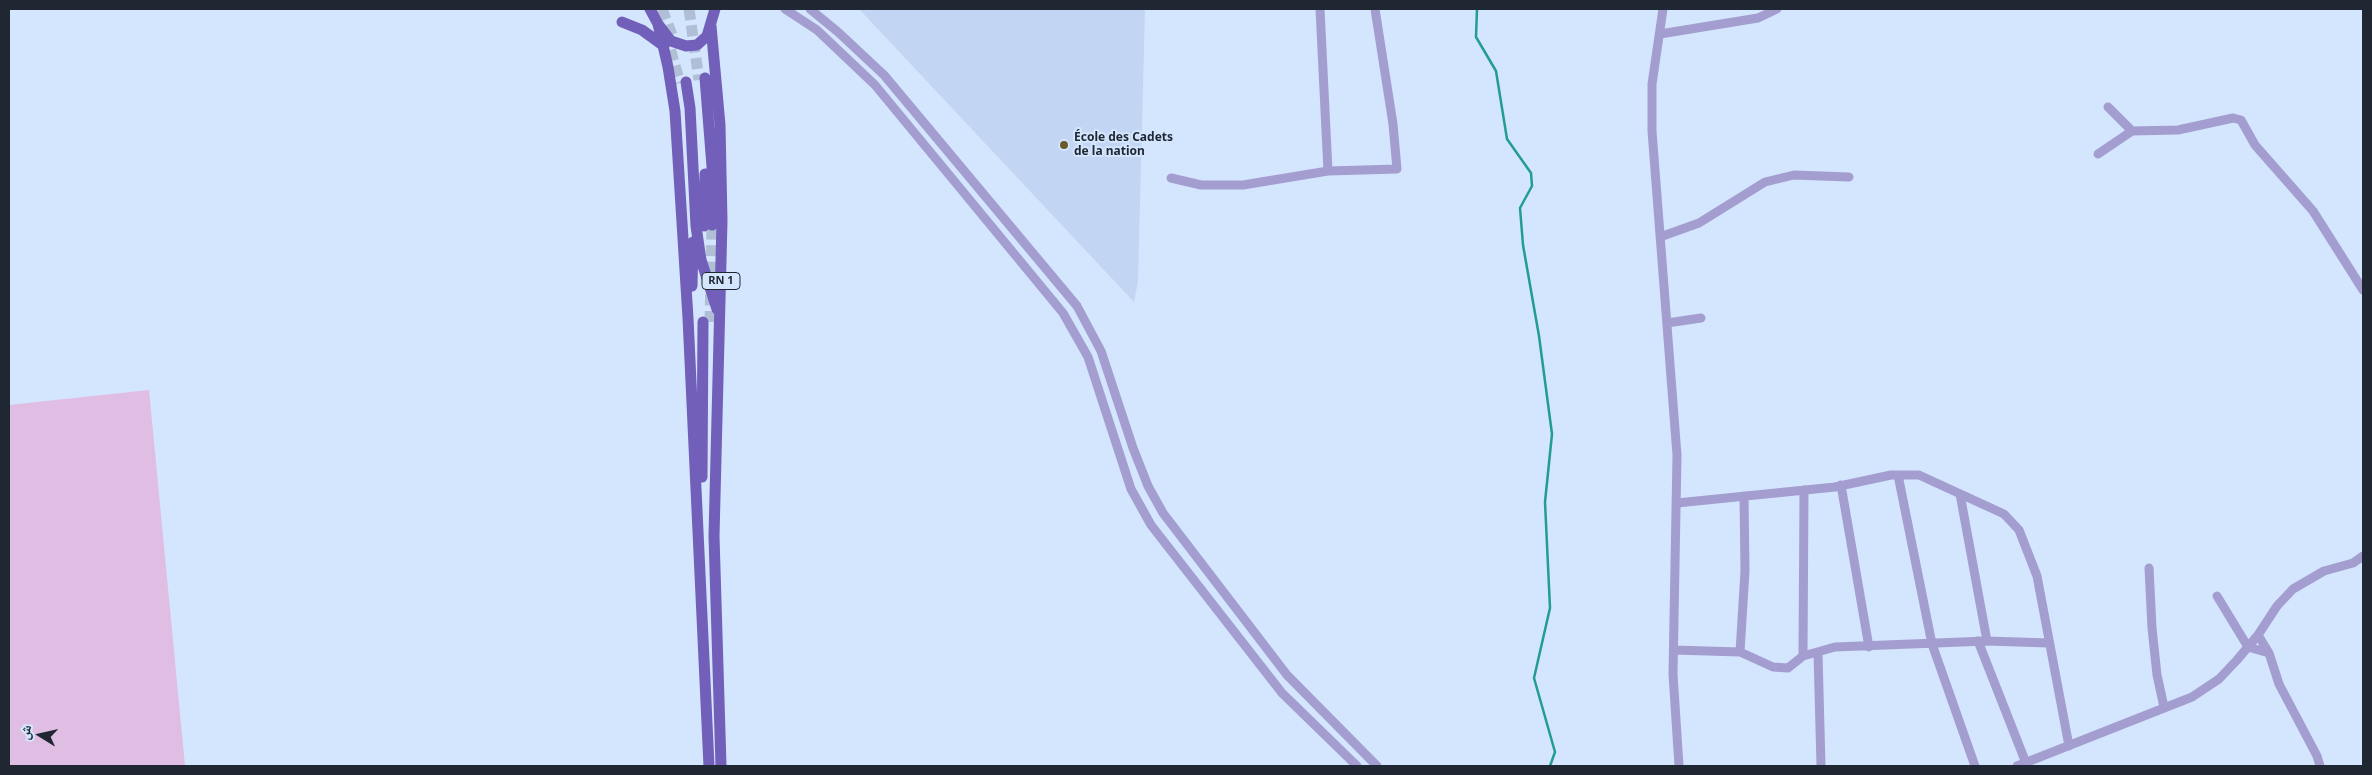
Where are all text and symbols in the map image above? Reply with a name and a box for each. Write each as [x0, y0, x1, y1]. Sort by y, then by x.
place label: École des Cadets de la nation [1074, 131, 1173, 159]
marker: École des Cadets de la nation [1058, 139, 1070, 151]
road number: RN 1 [702, 272, 740, 290]
north arrow [15, 710, 65, 760]
text: ش [14, 723, 35, 741]

